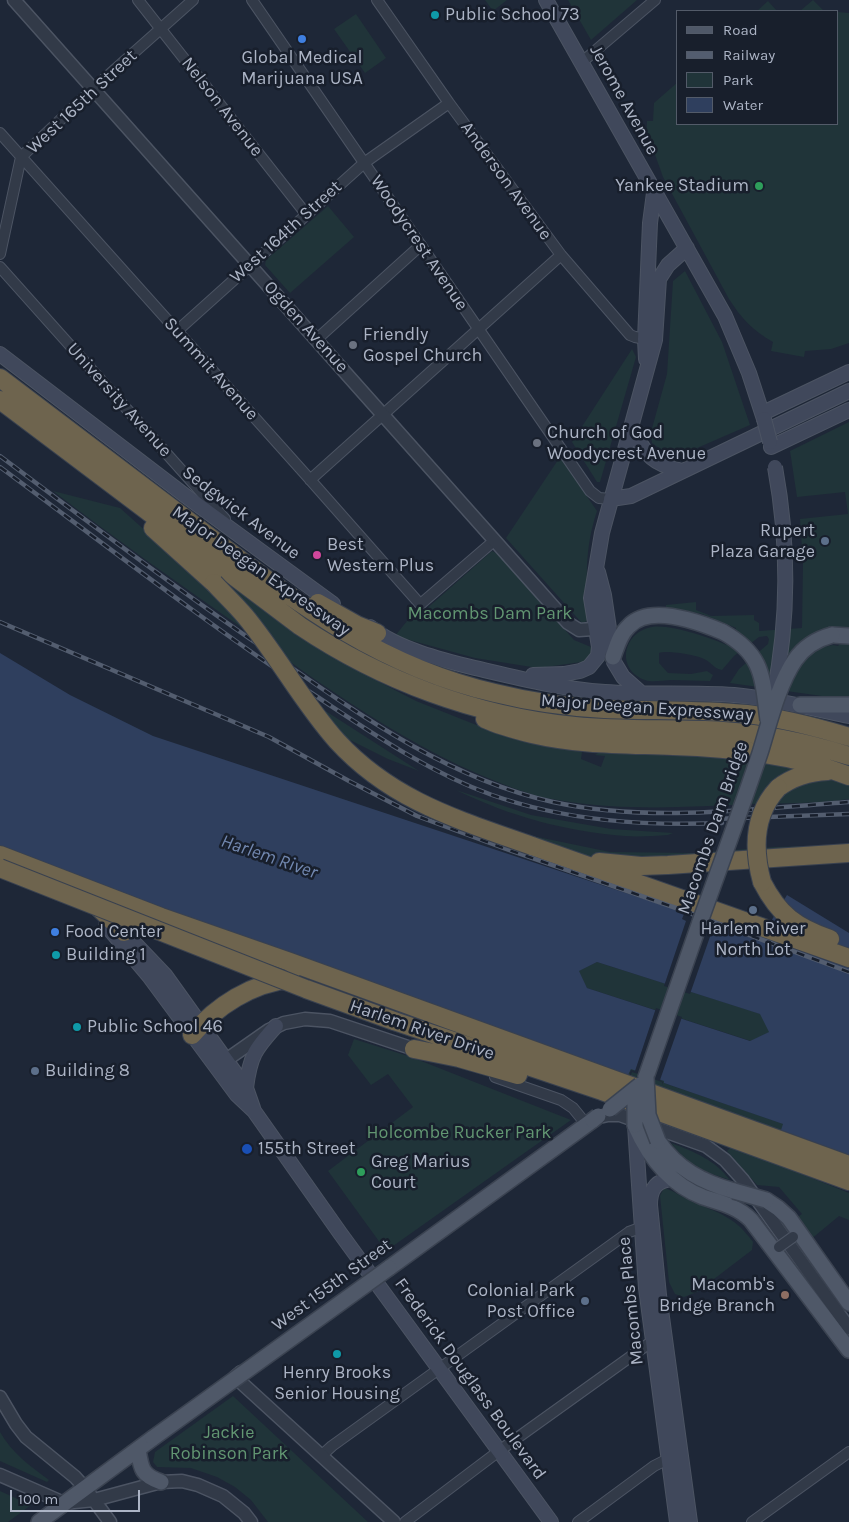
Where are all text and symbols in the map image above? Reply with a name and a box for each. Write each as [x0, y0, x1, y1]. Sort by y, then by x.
place label: Public School 73 [445, 4, 580, 26]
marker: Public School 73 [429, 9, 441, 21]
legend [676, 10, 839, 125]
text: Road [723, 21, 758, 39]
marker: Global Medical Marijuana USA [296, 33, 308, 45]
street label: Jerome Avenue [585, 41, 663, 159]
street label: West 165th Street [22, 45, 142, 159]
text: Railway [723, 46, 775, 64]
place label: Global Medical Marijuana USA [241, 47, 363, 90]
street label: Nelson Avenue [176, 53, 268, 161]
text: Park [723, 71, 753, 89]
text: Water [723, 96, 763, 114]
street label: Anderson Avenue [456, 117, 556, 245]
street label: Woodycrest Avenue [366, 171, 472, 315]
place label: Yankee Stadium [615, 175, 749, 197]
street label: West 164th Street [226, 176, 346, 288]
marker: Yankee Stadium [753, 180, 765, 192]
street label: Ogden Avenue [259, 277, 353, 377]
street label: Summit Avenue [159, 313, 263, 425]
place label: Friendly Gospel Church [363, 324, 482, 366]
street label: University Avenue [62, 338, 176, 462]
marker: Friendly Gospel Church [347, 339, 359, 351]
place label: Church of God Woodycrest Avenue [547, 422, 706, 464]
marker: Church of God Woodycrest Avenue [531, 437, 543, 449]
street label: Sedgwick Avenue [178, 462, 304, 564]
street label: Major Deegan Expressway [168, 501, 354, 641]
place label: Rupert Plaza Garage [710, 520, 815, 562]
place label: Best Western Plus [327, 534, 434, 576]
marker: Rupert Plaza Garage [819, 535, 831, 547]
marker: Best Western Plus [311, 549, 323, 561]
park label: Macombs Dam Park [408, 603, 572, 625]
street label: Major Deegan Expressway [540, 690, 754, 726]
street label: Macombs Dam Bridge [673, 739, 753, 917]
water label: Harlem River [218, 830, 320, 884]
marker: Harlem River North Lot [747, 904, 759, 916]
place label: Harlem River North Lot [700, 918, 806, 961]
place label: Food Center [65, 921, 162, 943]
marker: Food Center [49, 926, 61, 938]
place label: Building 1 [66, 944, 146, 966]
marker: Building 1 [50, 949, 62, 961]
street label: Harlem River Drive [347, 995, 497, 1065]
place label: Public School 46 [87, 1016, 223, 1038]
marker: Public School 46 [71, 1021, 83, 1033]
place label: Building 8 [45, 1060, 130, 1082]
marker: Building 8 [29, 1065, 41, 1077]
park label: Holcombe Rucker Park [367, 1122, 551, 1144]
place label: 155th Street [258, 1138, 356, 1160]
marker: 155th Street [240, 1142, 254, 1156]
place label: Greg Marius Court [371, 1151, 470, 1194]
marker: Greg Marius Court [355, 1166, 367, 1178]
street label: West 155th Street [268, 1234, 396, 1336]
street label: Macombs Place [614, 1236, 648, 1366]
street label: Frederick Douglass Boulevard [390, 1274, 550, 1484]
place label: Macomb's Bridge Branch [659, 1274, 775, 1316]
place label: Colonial Park Post Office [467, 1280, 575, 1322]
marker: Macomb's Bridge Branch [779, 1289, 791, 1301]
marker: Colonial Park Post Office [579, 1295, 591, 1307]
marker: Henry Brooks Senior Housing [331, 1348, 343, 1360]
place label: Henry Brooks Senior Housing [274, 1362, 400, 1405]
park label: Jackie Robinson Park [170, 1422, 288, 1465]
scale bar [12, 1480, 142, 1512]
text: 100 m [18, 1490, 58, 1508]

